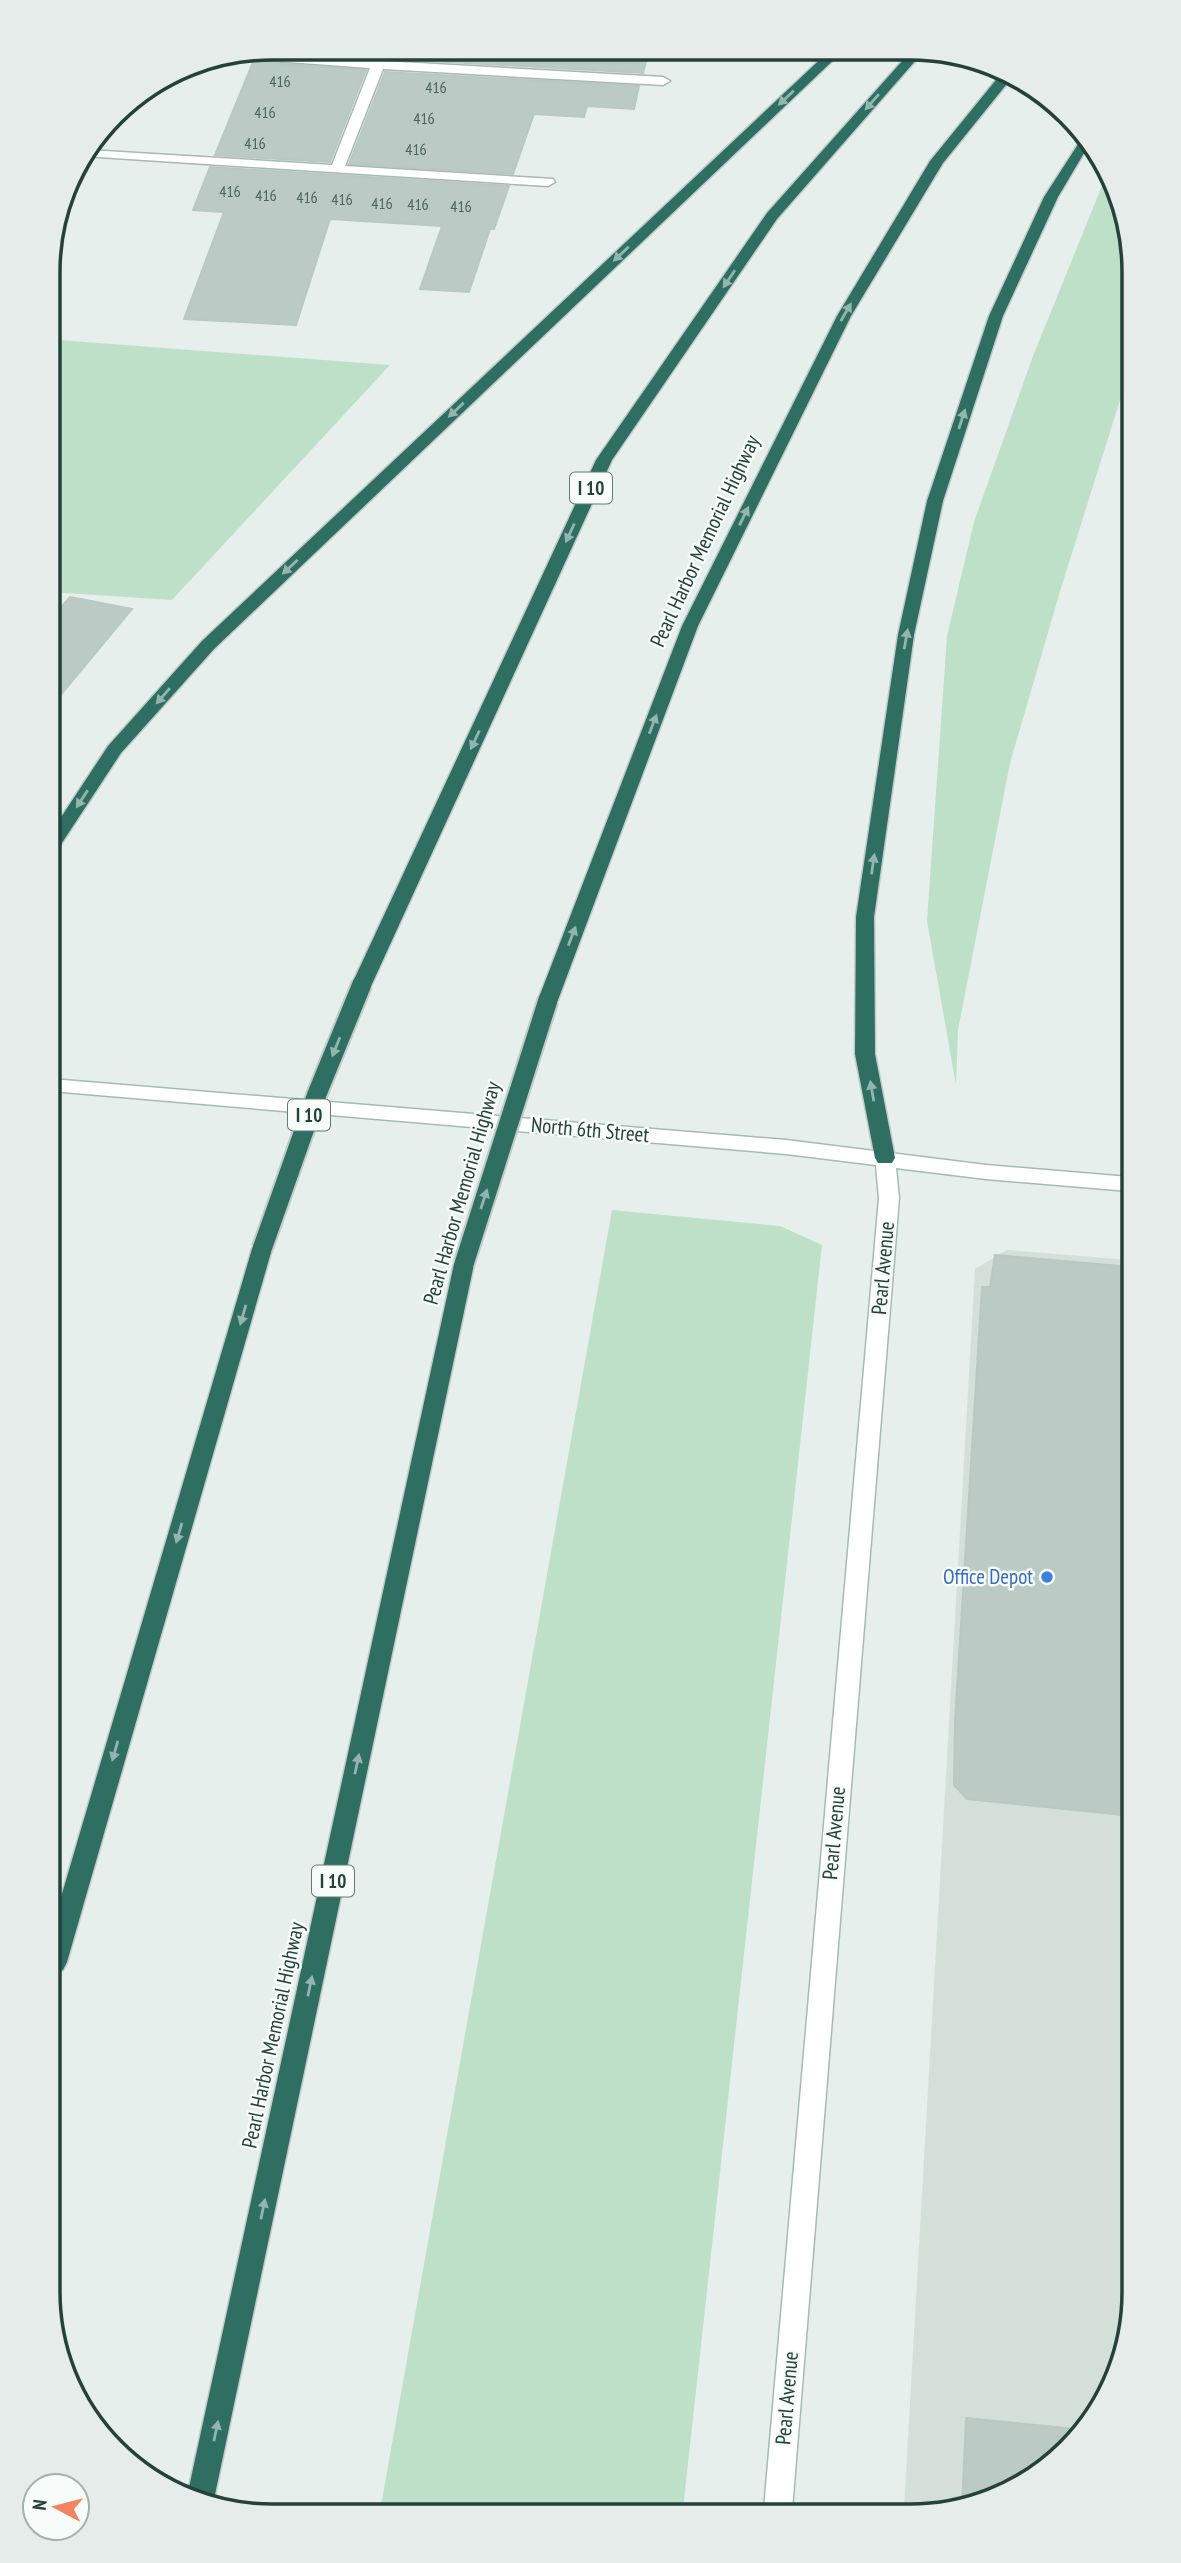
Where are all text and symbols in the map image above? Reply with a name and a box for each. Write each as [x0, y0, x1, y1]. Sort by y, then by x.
house number: 416 [269, 71, 291, 91]
house number: 416 [425, 77, 447, 97]
one-way arrow [778, 89, 795, 105]
one-way arrow [865, 94, 880, 111]
house number: 416 [254, 102, 276, 122]
house number: 416 [413, 108, 435, 128]
house number: 416 [244, 133, 266, 153]
house number: 416 [405, 139, 427, 159]
house number: 416 [219, 181, 241, 201]
house number: 416 [255, 185, 277, 205]
house number: 416 [296, 187, 318, 207]
house number: 416 [331, 189, 353, 209]
house number: 416 [371, 193, 393, 213]
house number: 416 [407, 194, 429, 214]
house number: 416 [450, 196, 472, 216]
one-way arrow [612, 246, 630, 262]
one-way arrow [723, 269, 736, 288]
one-way arrow [840, 303, 852, 322]
one-way arrow [448, 402, 465, 418]
one-way arrow [957, 409, 968, 430]
street label: Pearl Harbor Memorial Highway [644, 431, 766, 651]
road number: I 10 [570, 472, 612, 503]
one-way arrow [739, 506, 750, 526]
one-way arrow [564, 523, 576, 543]
one-way arrow [282, 558, 299, 575]
one-way arrow [901, 628, 912, 650]
one-way arrow [155, 687, 171, 705]
one-way arrow [647, 713, 658, 734]
one-way arrow [469, 730, 481, 750]
one-way arrow [76, 790, 89, 809]
one-way arrow [867, 853, 878, 875]
one-way arrow [567, 926, 578, 947]
one-way arrow [330, 1037, 341, 1058]
street label: Pearl Harbor Memorial Highway [417, 1078, 506, 1307]
one-way arrow [867, 1080, 878, 1102]
road number: I 10 [288, 1100, 330, 1130]
street label: North 6th Street [530, 1111, 650, 1148]
one-way arrow [480, 1189, 490, 1210]
street label: Pearl Avenue [865, 1220, 900, 1316]
one-way arrow [237, 1304, 248, 1326]
one-way arrow [174, 1523, 184, 1544]
place label: Office Depot [943, 1563, 1033, 1590]
marker: Office Depot [1039, 1569, 1055, 1585]
one-way arrow [110, 1741, 120, 1762]
one-way arrow [352, 1753, 363, 1775]
street label: Pearl Avenue [816, 1785, 851, 1881]
road number: I 10 [312, 1866, 354, 1896]
street label: Pearl Harbor Memorial Highway [235, 1919, 310, 2150]
one-way arrow [305, 1975, 316, 1997]
one-way arrow [257, 2198, 268, 2220]
street label: Pearl Avenue [769, 2350, 804, 2446]
one-way arrow [210, 2420, 221, 2442]
north arrow [21, 2472, 91, 2542]
text: N [27, 2498, 52, 2511]

